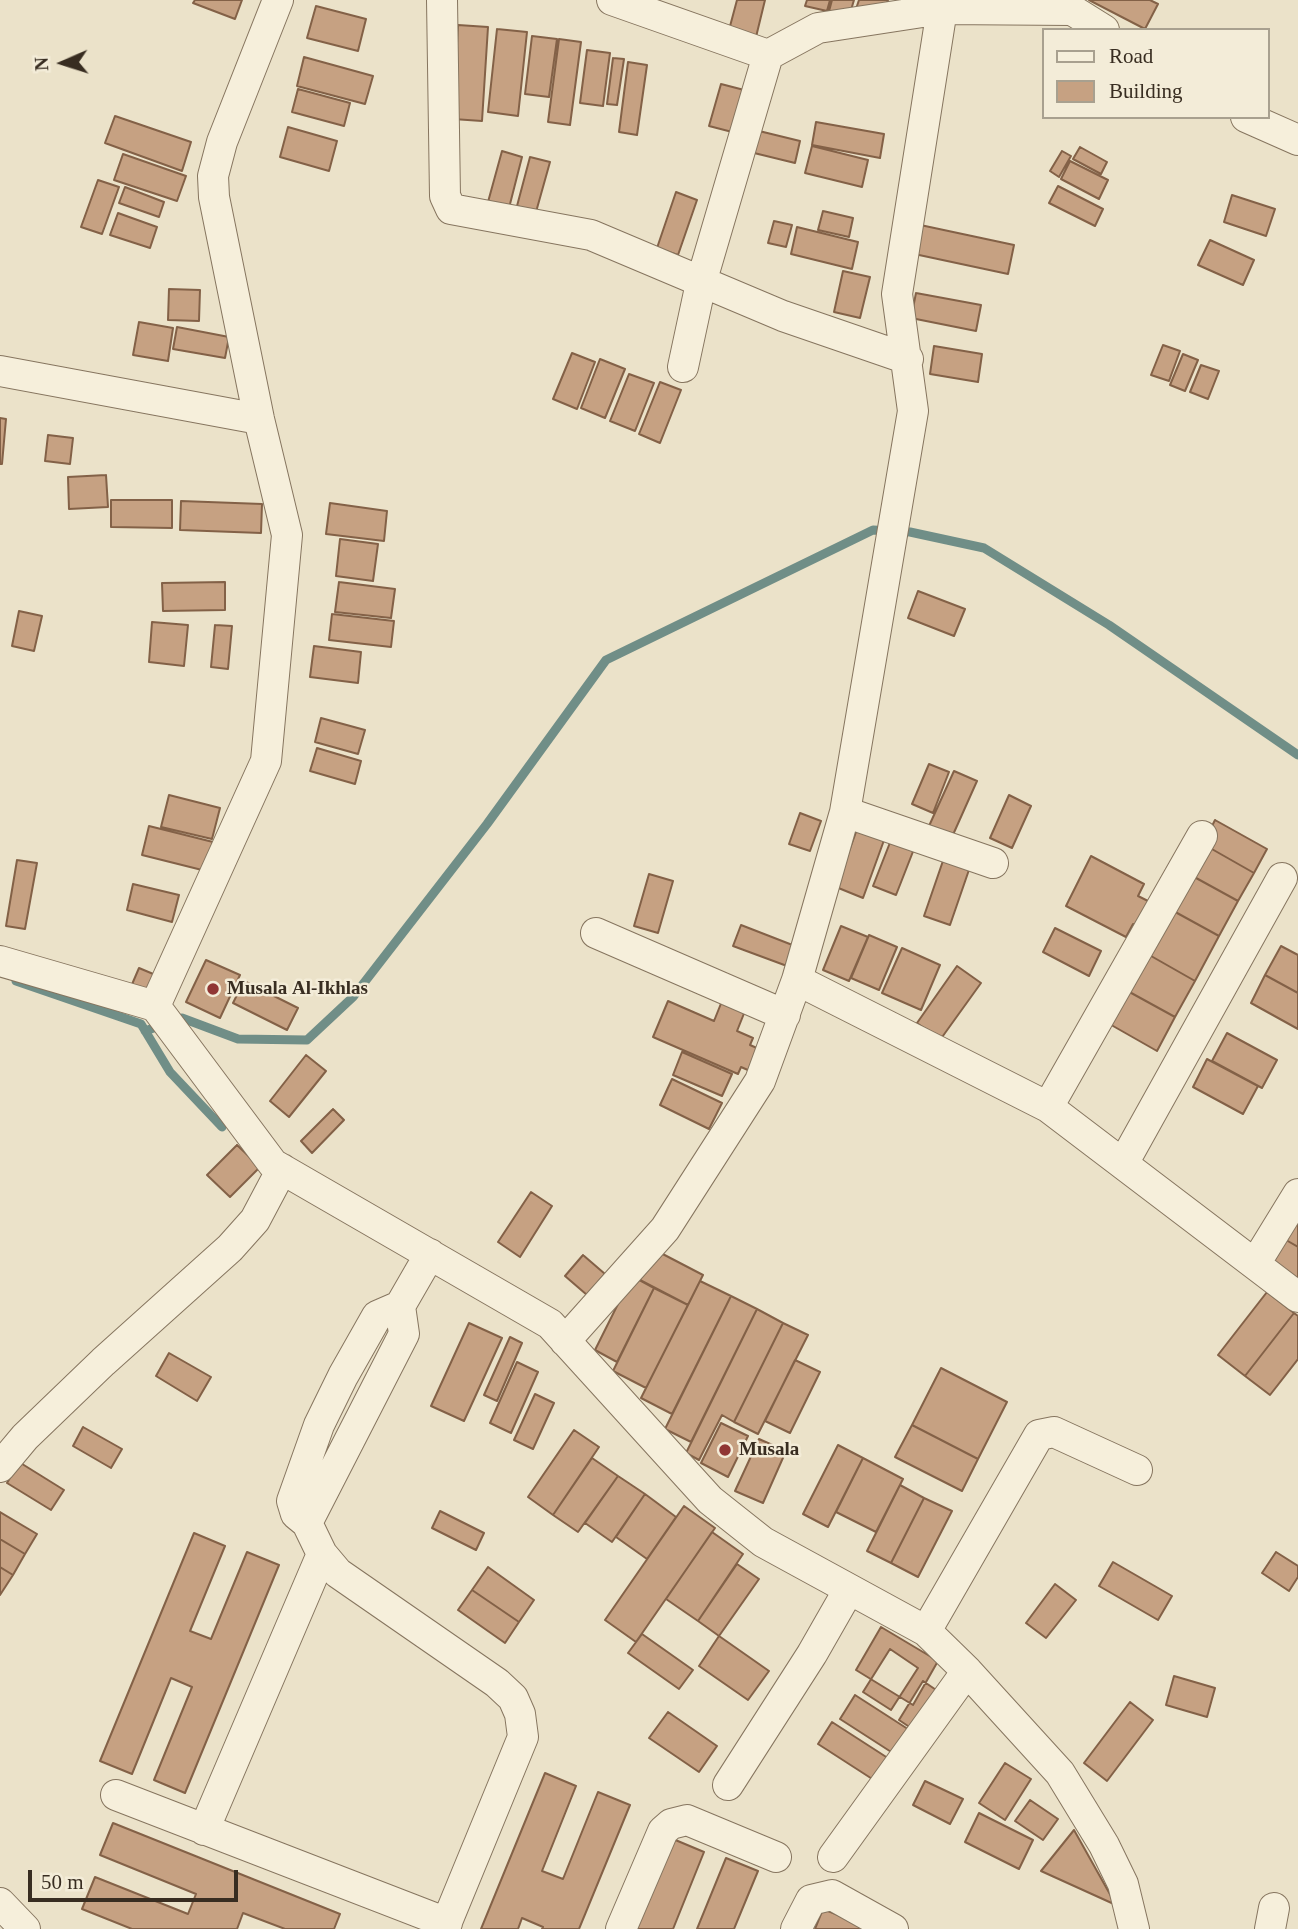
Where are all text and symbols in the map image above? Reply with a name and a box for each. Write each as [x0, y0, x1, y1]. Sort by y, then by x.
north arrow [28, 28, 98, 98]
legend [1042, 28, 1270, 119]
text: Road [1109, 44, 1153, 68]
text: N [31, 57, 52, 72]
text: Building [1109, 79, 1183, 103]
place label: Musala Al-Ikhlas [227, 978, 368, 1000]
marker: Musala Al-Ikhlas [205, 981, 221, 997]
place label: Musala [739, 1439, 799, 1461]
marker: Musala [717, 1442, 733, 1458]
scale bar [32, 1856, 242, 1900]
text: 50 m [41, 1870, 84, 1894]

